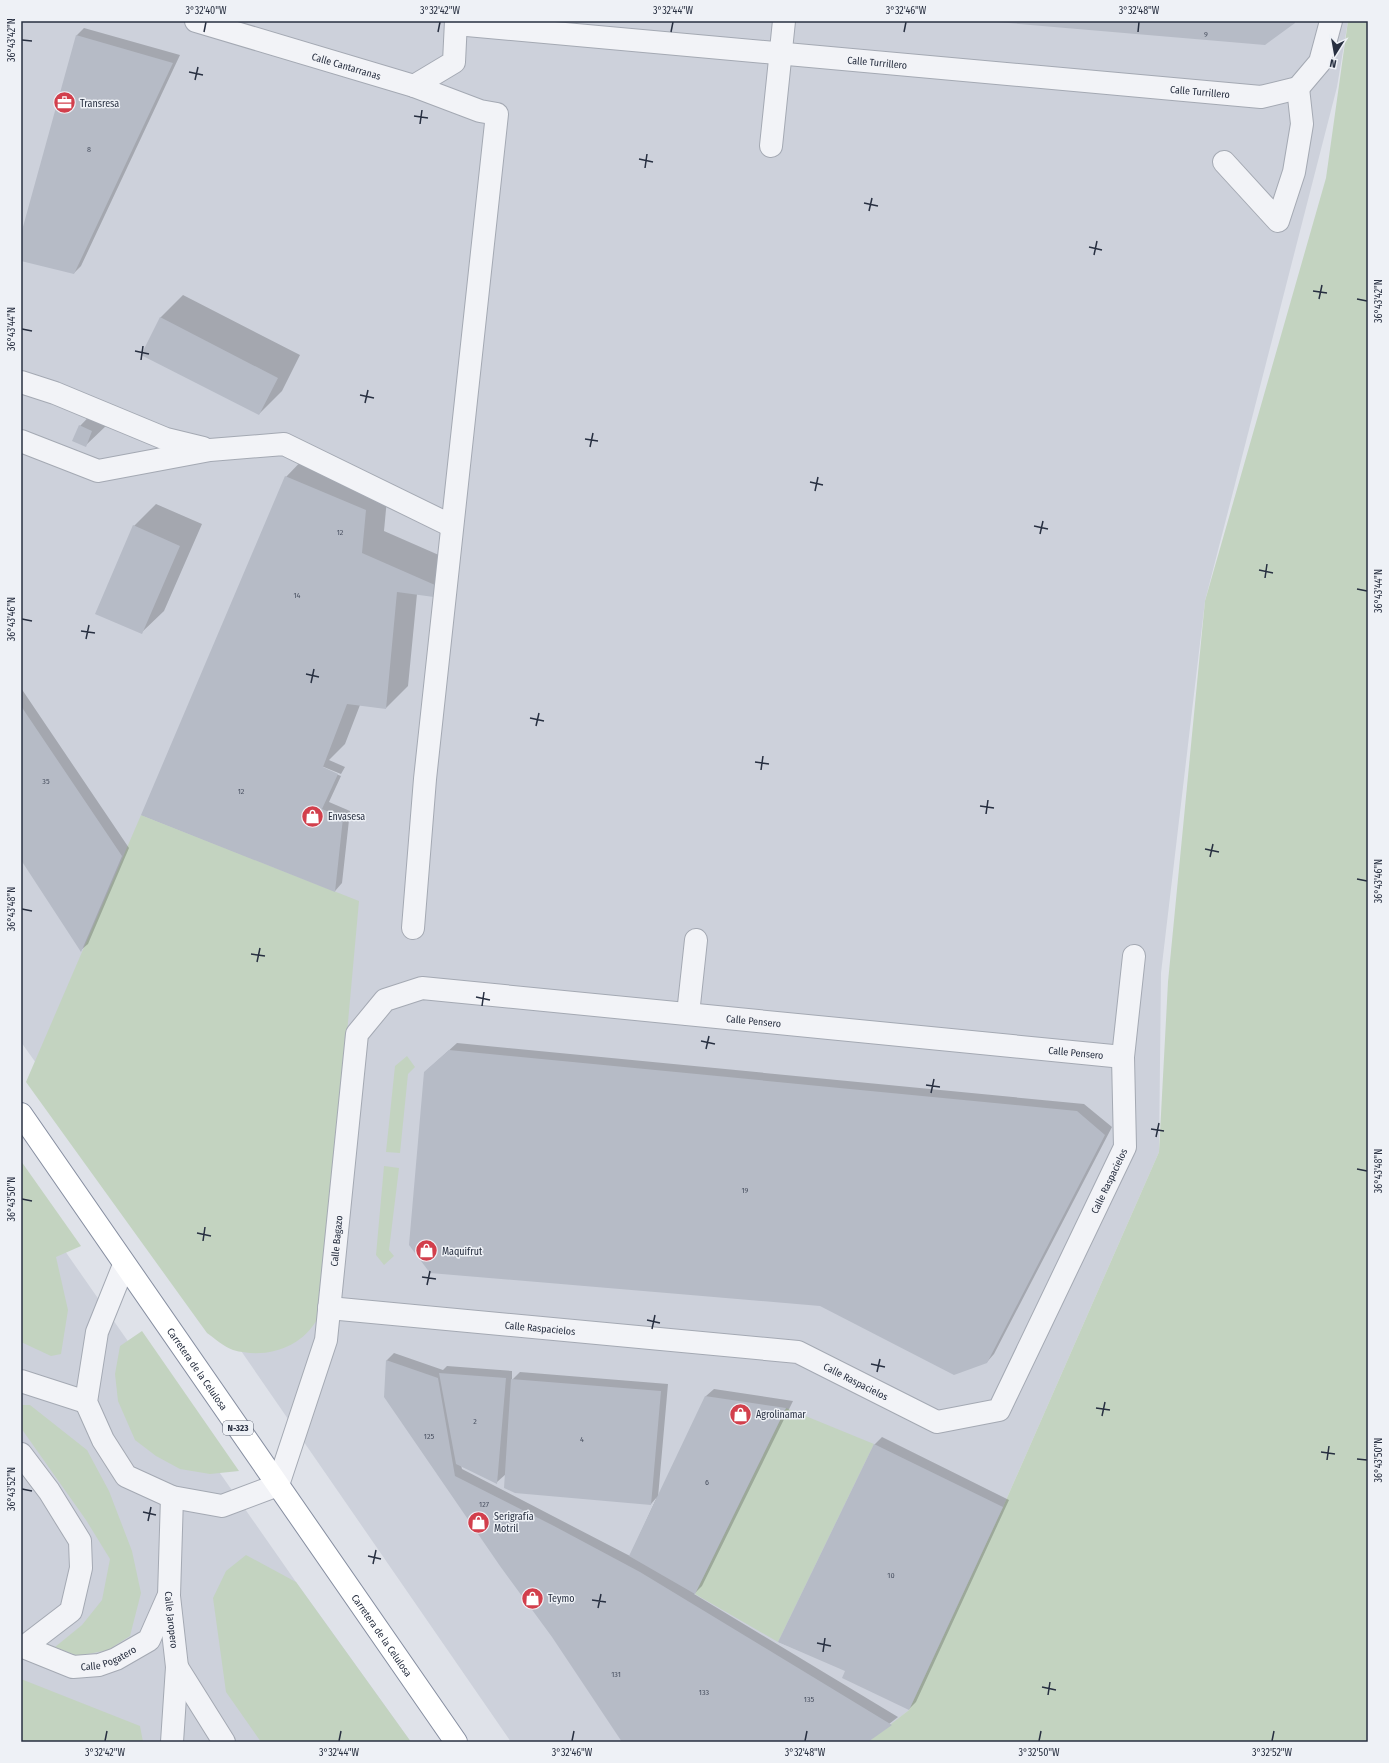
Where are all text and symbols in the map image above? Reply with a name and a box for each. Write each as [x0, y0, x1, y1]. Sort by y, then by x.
text: 3°32'40"W [186, 5, 227, 17]
text: 3°32'42"W [420, 5, 461, 17]
text: 3°32'44"W [653, 5, 694, 17]
text: 3°32'46"W [886, 5, 927, 17]
text: 3°32'48"W [1119, 5, 1160, 17]
text: 36°43'42"N [6, 18, 18, 62]
house number: 9 [1204, 30, 1208, 39]
north arrow [1315, 34, 1355, 74]
street label: Calle Cantarranas [310, 51, 382, 83]
street label: Calle Turrillero [847, 55, 908, 72]
text: N [1329, 56, 1338, 70]
street label: Calle Turrillero [1169, 84, 1230, 101]
office icon: Transresa [51, 90, 77, 116]
place label: Transresa [80, 98, 119, 110]
house number: 8 [87, 145, 91, 154]
text: 36°43'42"N [1373, 279, 1385, 323]
text: 36°43'44"N [6, 307, 18, 351]
house number: 12 [337, 528, 344, 537]
text: 36°43'44"N [1373, 569, 1385, 613]
house number: 14 [294, 591, 301, 600]
text: 36°43'46"N [6, 597, 18, 641]
house number: 35 [42, 777, 50, 786]
house number: 12 [238, 787, 245, 796]
shop icon: Envasesa [300, 803, 326, 829]
place label: Envasesa [328, 811, 365, 823]
text: 36°43'46"N [1373, 859, 1385, 903]
text: 36°43'48"N [6, 887, 18, 931]
street label: Calle Pensero [725, 1013, 782, 1030]
street label: Calle Pensero [1048, 1045, 1104, 1062]
street label: Calle Raspacielos [1089, 1147, 1130, 1216]
text: 36°43'48"N [1373, 1149, 1385, 1193]
text: 36°43'50"N [6, 1177, 18, 1221]
house number: 19 [741, 1186, 749, 1195]
street label: Calle Bagazo [328, 1215, 346, 1267]
shop icon: Maquifrut [414, 1238, 440, 1264]
place label: Maquifrut [442, 1246, 483, 1258]
street label: Calle Raspacielos [504, 1320, 576, 1338]
street label: Carretera de la Celulosa [164, 1326, 229, 1413]
street label: Calle Raspacielos [821, 1361, 890, 1403]
shop icon: Agrolinamar [728, 1401, 754, 1427]
place label: Agrolinamar [756, 1409, 806, 1421]
house number: 2 [473, 1417, 477, 1426]
road number: N-323 [223, 1421, 253, 1435]
house number: 125 [424, 1432, 434, 1441]
house number: 4 [580, 1435, 584, 1444]
text: 36°43'50"N [1373, 1438, 1385, 1482]
text: 36°43'52"N [6, 1467, 18, 1511]
house number: 6 [705, 1478, 709, 1487]
house number: 127 [479, 1500, 490, 1509]
shop icon: Serigrafía Motril [465, 1509, 491, 1535]
place label: Serigrafía Motril [494, 1510, 534, 1535]
house number: 10 [887, 1571, 895, 1580]
shop icon: Teymo [519, 1585, 545, 1611]
street label: Calle Jaropero [162, 1591, 180, 1649]
street label: Carretera de la Celulosa [349, 1592, 414, 1679]
place label: Teymo [548, 1593, 574, 1605]
street label: Calle Pogatero [80, 1644, 139, 1673]
house number: 131 [611, 1670, 621, 1679]
house number: 133 [699, 1688, 710, 1697]
house number: 135 [804, 1695, 815, 1704]
text: 3°32'42"W [85, 1747, 126, 1759]
text: 3°32'44"W [319, 1747, 360, 1759]
text: 3°32'46"W [552, 1747, 593, 1759]
text: 3°32'48"W [785, 1747, 826, 1759]
text: 3°32'50"W [1018, 1747, 1060, 1759]
text: 3°32'52"W [1252, 1747, 1293, 1759]

